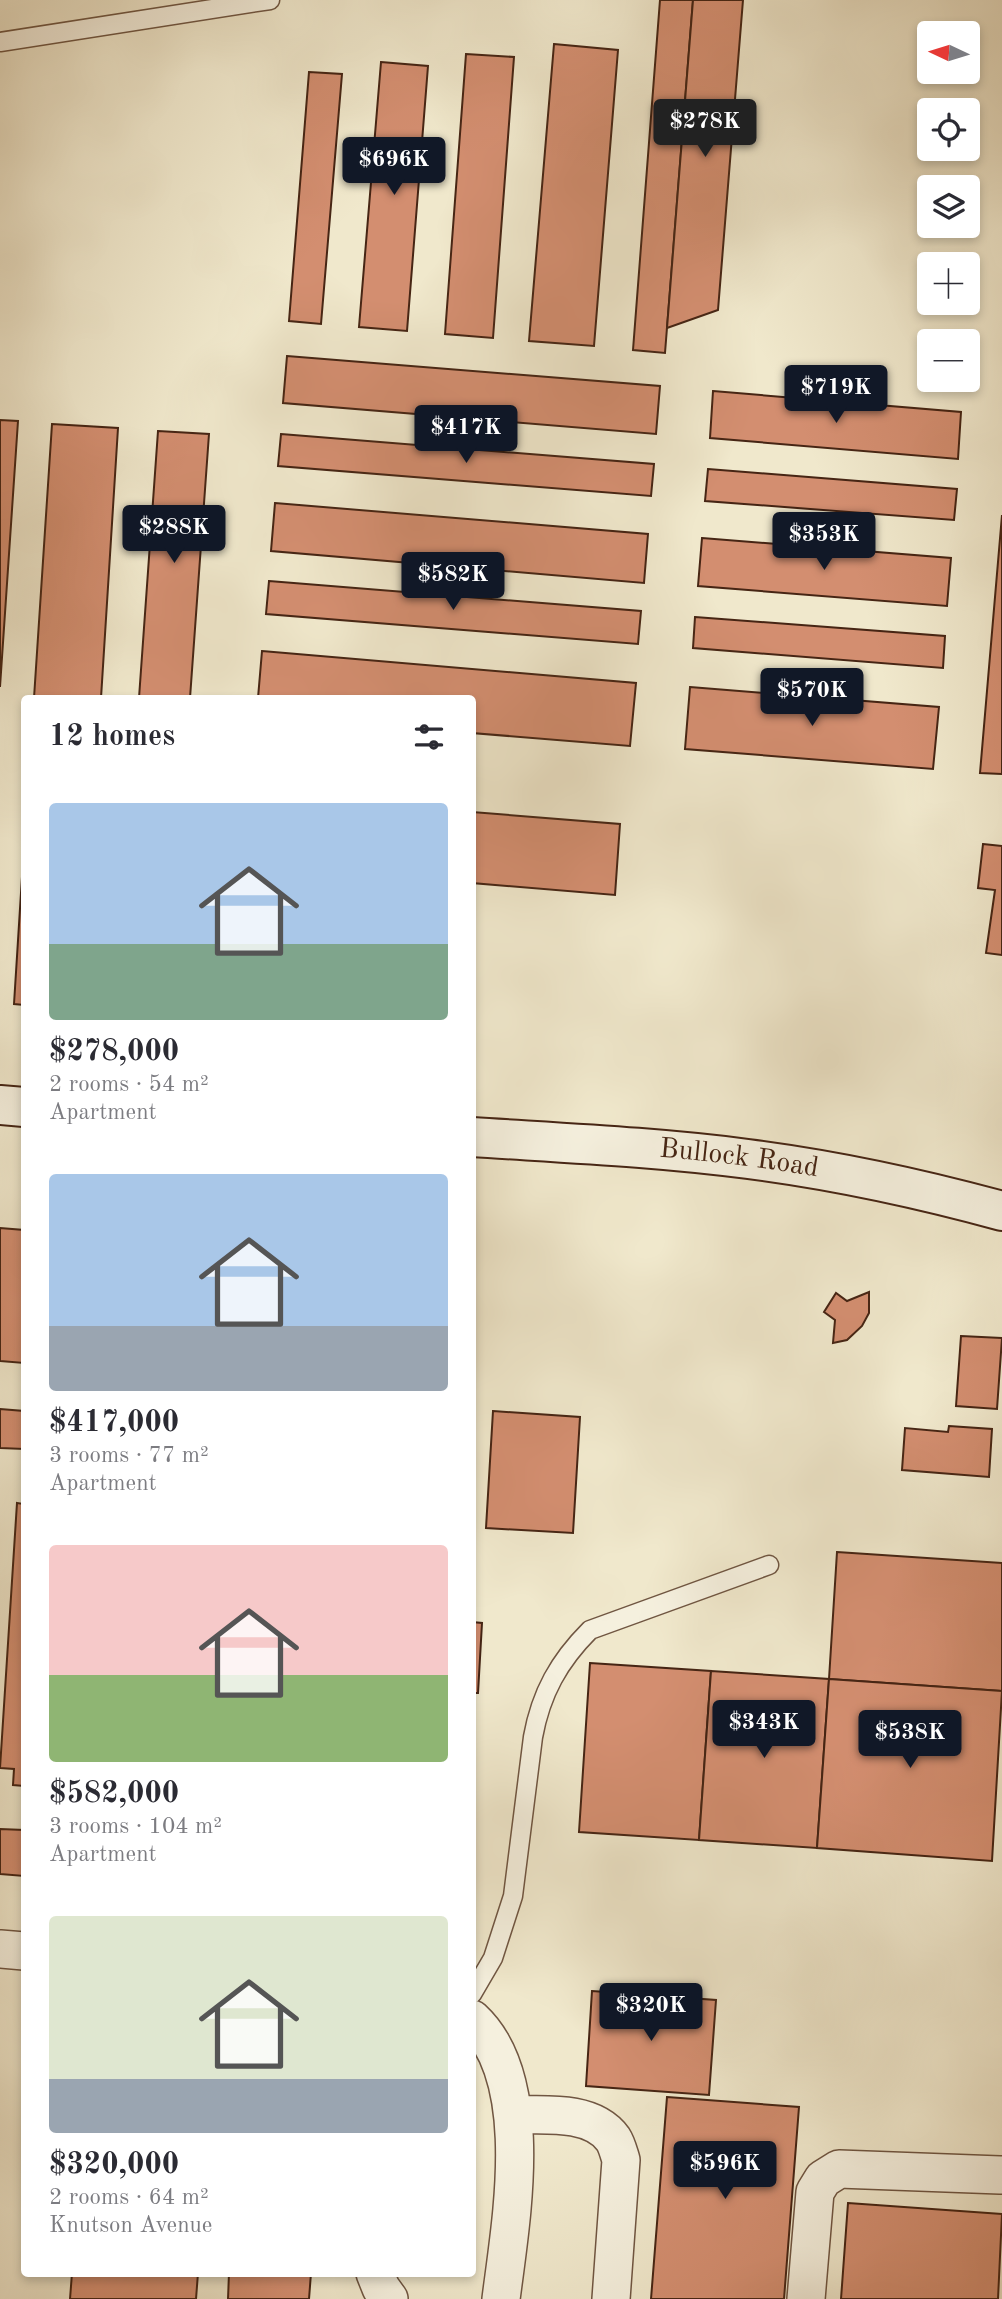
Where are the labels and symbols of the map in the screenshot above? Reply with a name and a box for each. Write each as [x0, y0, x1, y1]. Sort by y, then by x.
north arrow [917, 21, 980, 84]
pin: $278K [656, 100, 754, 159]
pin: $696K [345, 138, 443, 197]
pin: $719K [787, 366, 885, 425]
pin: $417K [417, 406, 515, 465]
pin: $288K [125, 505, 223, 565]
pin: $353K [775, 512, 873, 572]
pin: $582K [404, 552, 502, 612]
pin: $570K [763, 668, 861, 728]
street label: Bullock Road [658, 1136, 821, 1183]
pin: $343K [715, 1700, 813, 1760]
pin: $538K [861, 1710, 959, 1770]
pin: $320K [602, 1983, 700, 2043]
pin: $596K [676, 2142, 774, 2201]

